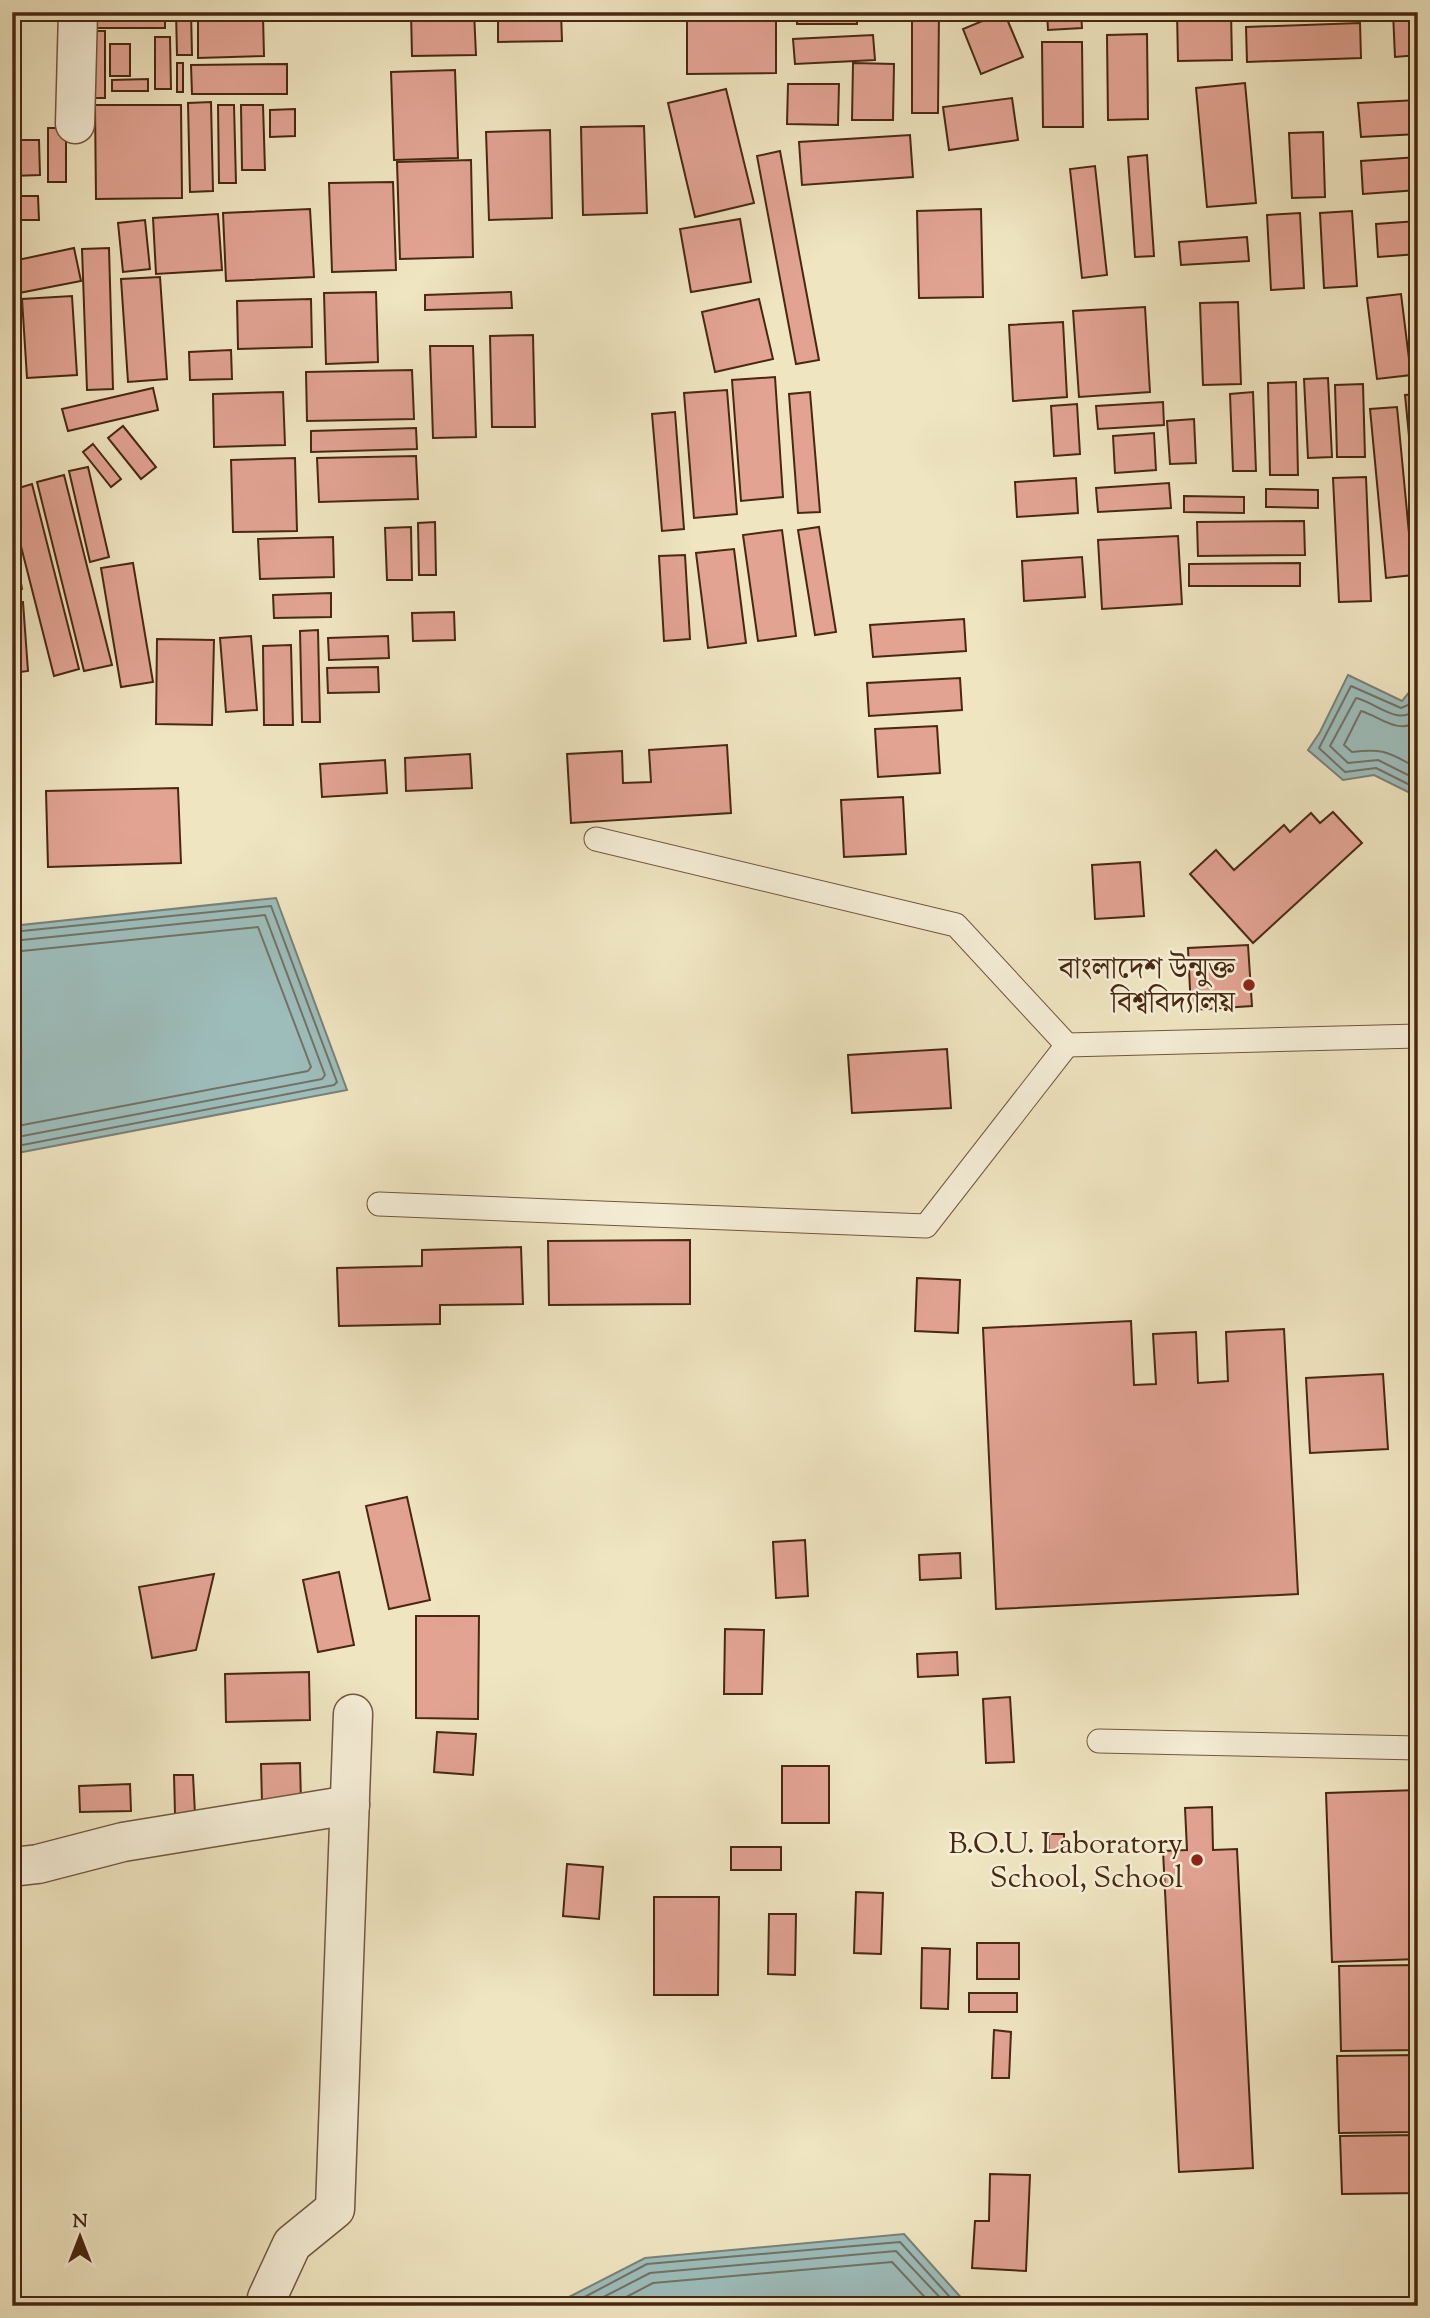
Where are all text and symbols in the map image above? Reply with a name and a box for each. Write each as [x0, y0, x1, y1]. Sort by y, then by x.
place label: বাংলাদেশ উন্মুক্ত বিশ্ববিদ্যালয় [1058, 949, 1236, 1026]
marker: বাংলাদেশ উন্মুক্ত বিশ্ববিদ্যালয় [1241, 977, 1257, 993]
place label: B.O.U. Laboratory School, School [948, 1824, 1183, 1901]
marker: B.O.U. Laboratory School, School [1189, 1852, 1205, 1868]
north arrow [46, 2202, 116, 2272]
text: N [72, 2209, 88, 2236]

